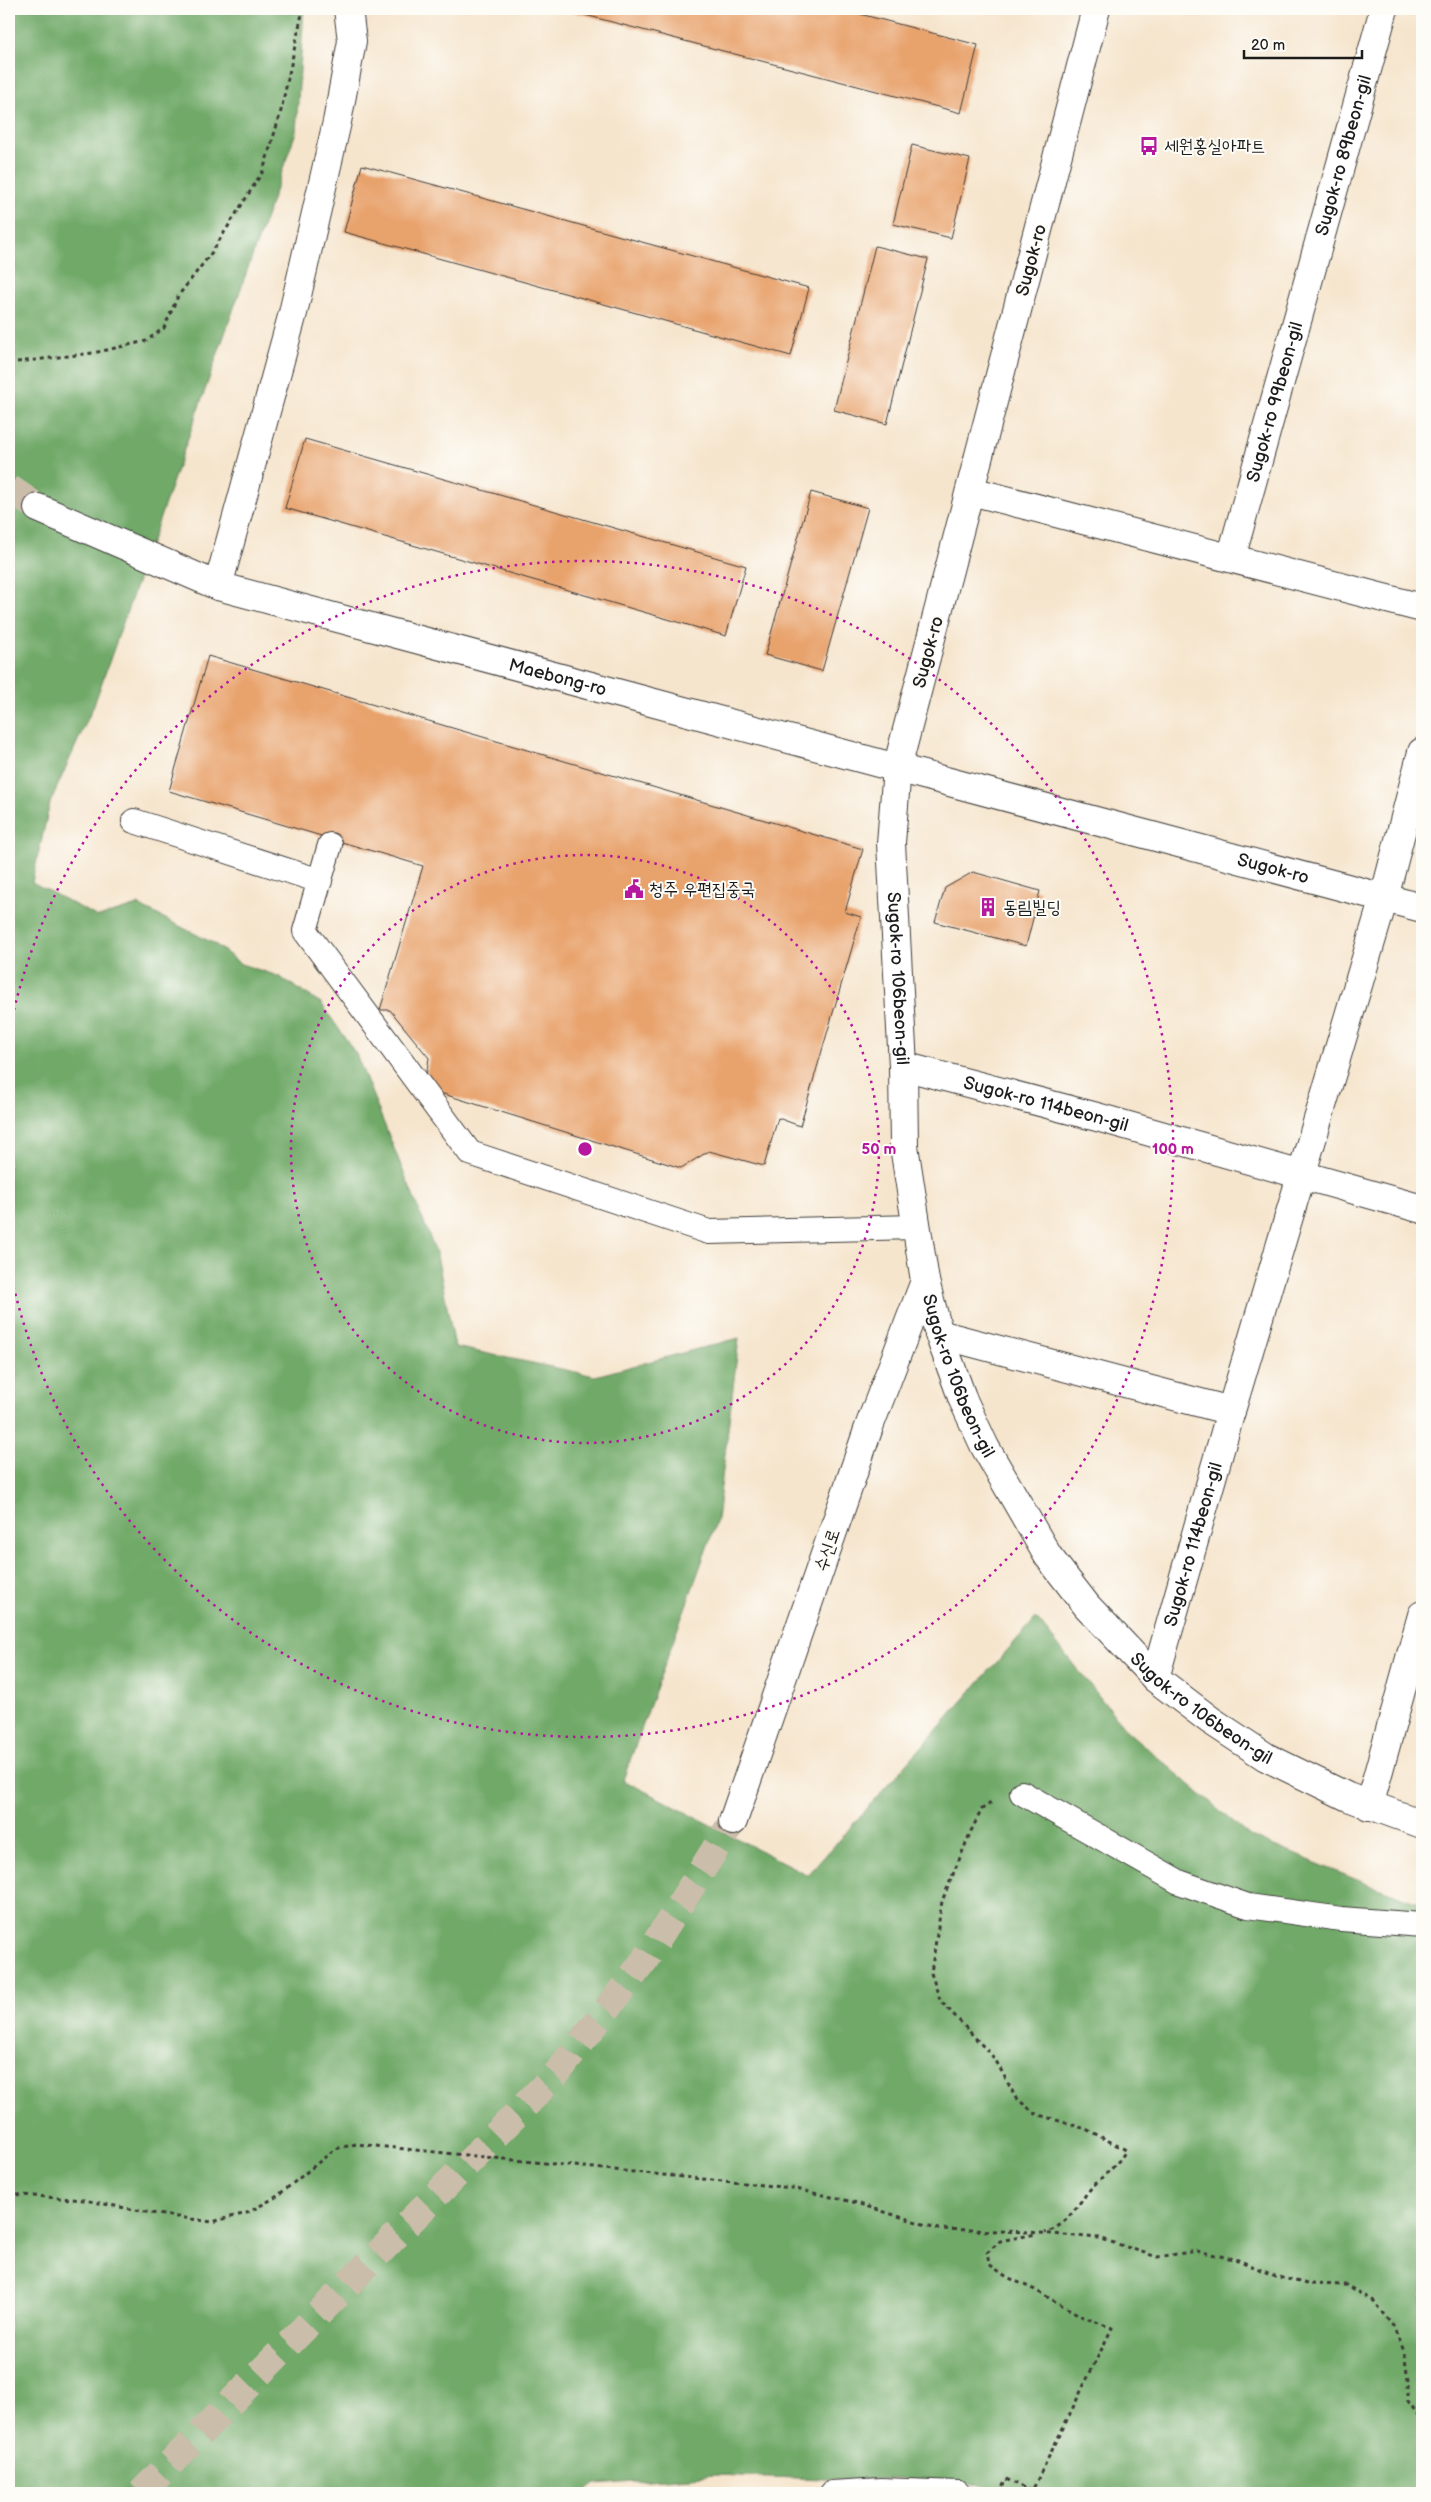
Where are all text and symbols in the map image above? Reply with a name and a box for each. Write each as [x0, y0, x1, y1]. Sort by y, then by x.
scale bar [1244, 28, 1361, 60]
text: 20 m [1251, 36, 1285, 55]
street label: Sugok-ro 89beon-gil [1311, 73, 1376, 238]
bus stop icon: 세원홍실아파트 [1138, 135, 1160, 157]
place label: 세원홍실아파트 [1164, 136, 1265, 157]
street label: Sugok-ro [1012, 222, 1051, 298]
street label: Sugok-ro 99beon-gil [1243, 320, 1307, 485]
street label: Sugok-ro [909, 614, 948, 690]
street label: Maebong-ro [507, 654, 609, 701]
street label: Sugok-ro [1235, 849, 1311, 888]
public building icon: 청주 우편집중국 [623, 878, 645, 900]
place label: 청주 우편집중국 [649, 879, 755, 900]
street label: Sugok-ro 106beon-gil [883, 891, 913, 1066]
building icon: 동림빌딩 [977, 896, 999, 918]
place label: 동림빌딩 [1003, 897, 1061, 918]
street label: Sugok-ro 114beon-gil [961, 1072, 1131, 1136]
centre of rings [576, 1140, 594, 1158]
text: 50 m [862, 1140, 897, 1159]
text: 100 m [1152, 1140, 1194, 1159]
street label: Sugok-ro 106beon-gil [918, 1292, 999, 1461]
street label: Sugok-ro 114beon-gil [1160, 1460, 1227, 1629]
street label: 수신로 [810, 1526, 844, 1574]
street label: Sugok-ro 106beon-gil [1126, 1648, 1276, 1769]

